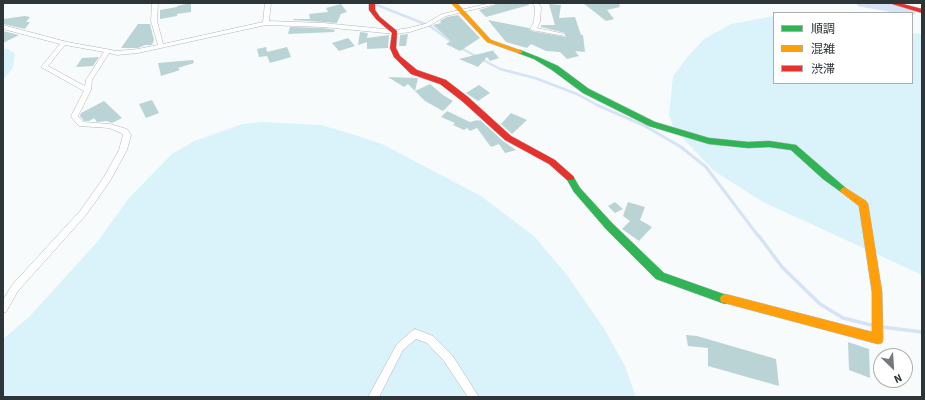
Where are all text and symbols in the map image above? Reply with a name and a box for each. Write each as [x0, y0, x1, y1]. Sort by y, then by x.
legend [773, 12, 913, 84]
text: 順調 [811, 21, 835, 38]
text: 混雑 [811, 41, 835, 58]
text: 渋滞 [811, 61, 835, 78]
north arrow [873, 348, 913, 388]
text: N [891, 370, 904, 387]

